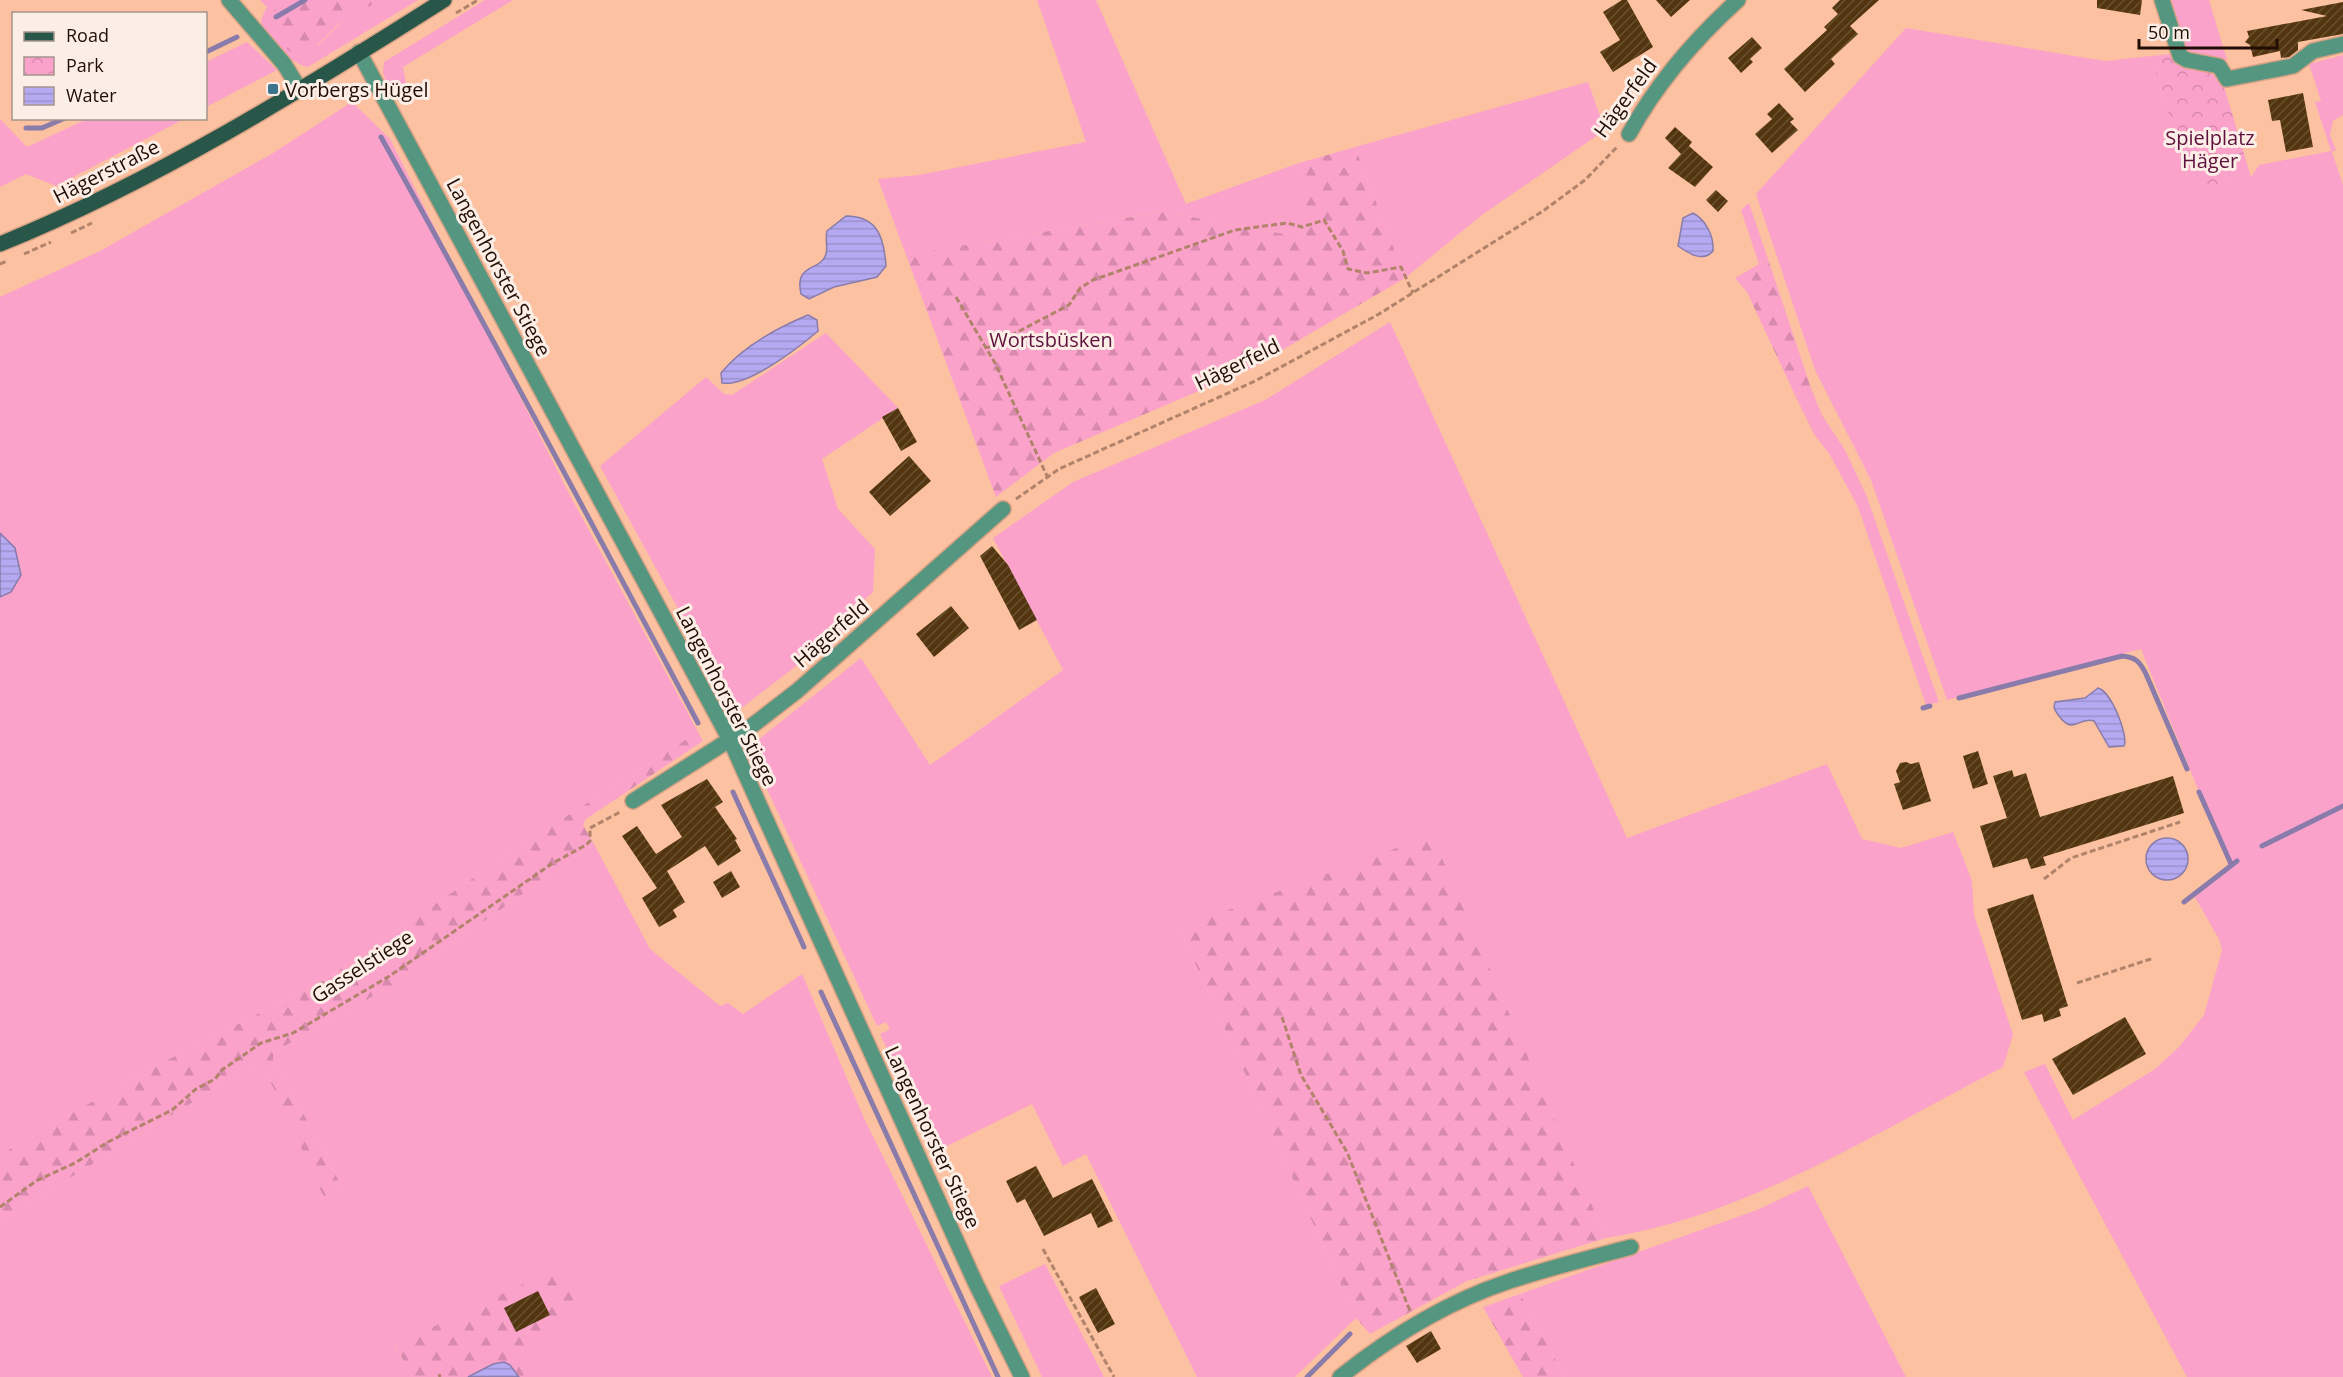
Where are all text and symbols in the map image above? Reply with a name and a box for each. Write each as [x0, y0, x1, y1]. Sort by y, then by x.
legend [12, 12, 207, 120]
scale bar [2139, 12, 2277, 50]
text: 50 m [2148, 20, 2190, 44]
text: Road [66, 23, 109, 47]
text: Park [66, 53, 104, 77]
street label: Hägerfeld [1587, 53, 1663, 143]
place label: Vorbergs Hügel [285, 76, 429, 103]
marker: Vorbergs Hügel [266, 82, 280, 96]
text: Water [66, 83, 117, 107]
park label: Spielplatz Häger [2165, 124, 2255, 174]
street label: Hägerstraße [48, 133, 164, 209]
street label: Langenhorster Stiege [441, 173, 557, 361]
park label: Wortsbüsken [989, 326, 1113, 353]
street label: Hägerfeld [1190, 332, 1284, 396]
street label: Hägerfeld [788, 593, 874, 673]
street label: Langenhorster Stiege [670, 601, 784, 791]
street label: Gasselstiege [306, 923, 418, 1009]
street label: Langenhorster Stiege [879, 1041, 987, 1233]

